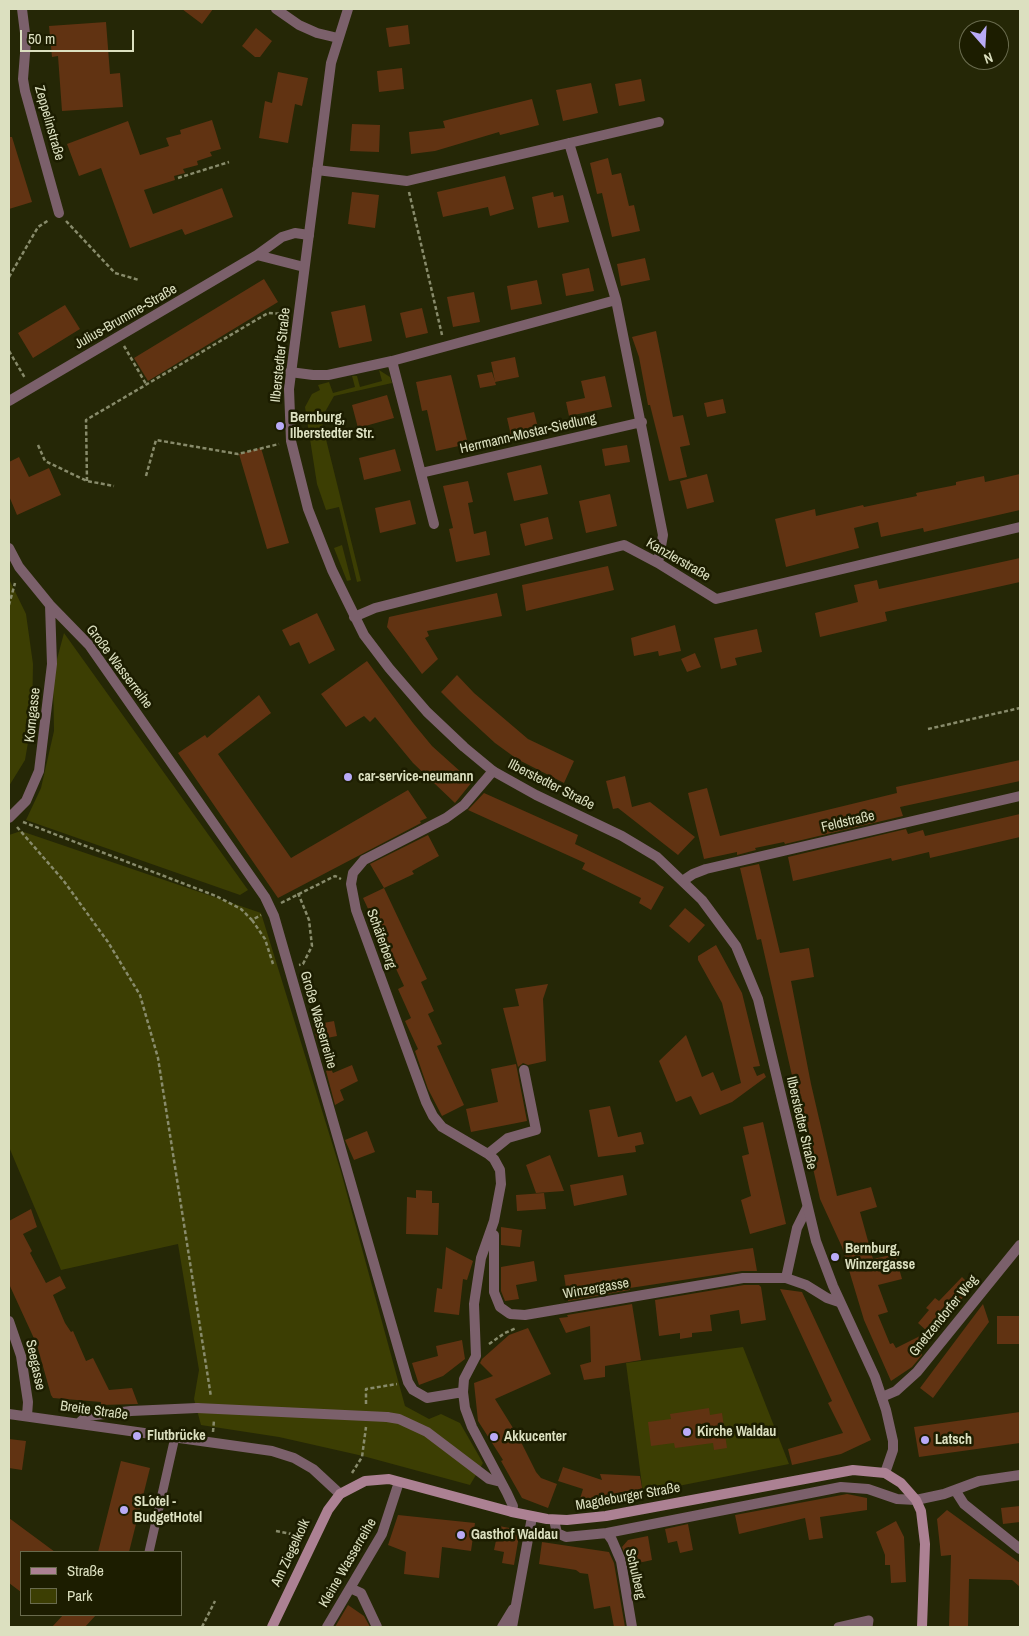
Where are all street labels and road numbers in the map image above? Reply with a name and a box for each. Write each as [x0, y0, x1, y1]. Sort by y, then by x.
street label: Zeppelinstraße [30, 84, 68, 162]
street label: Julius-Brumme-Straße [72, 281, 180, 353]
street label: Ilberstedter Straße [268, 307, 294, 403]
street label: Herrmann-Mostar-Siedlung [458, 410, 598, 458]
street label: Kanzlerstraße [643, 535, 713, 585]
street label: Große Wasserreihe [82, 622, 156, 712]
street label: Korngasse [22, 687, 44, 743]
street label: Ilberstedter Straße [505, 756, 597, 814]
street label: Feldstraße [820, 808, 876, 836]
street label: Schäferberg [362, 907, 400, 971]
street label: Große Wasserreihe [296, 969, 340, 1071]
street label: Ilberstedter Straße [782, 1075, 820, 1171]
street label: Gnetzendorfer Weg [906, 1272, 982, 1360]
street label: Winzergasse [562, 1275, 630, 1303]
street label: Seegasse [21, 1338, 49, 1392]
street label: Breite Straße [59, 1398, 129, 1424]
street label: Magdeburger Straße [574, 1480, 682, 1514]
street label: Kleine Wasserreihe [316, 1515, 380, 1611]
street label: Am Ziegelkolk [268, 1516, 314, 1590]
street label: Schulberg [621, 1547, 649, 1601]

